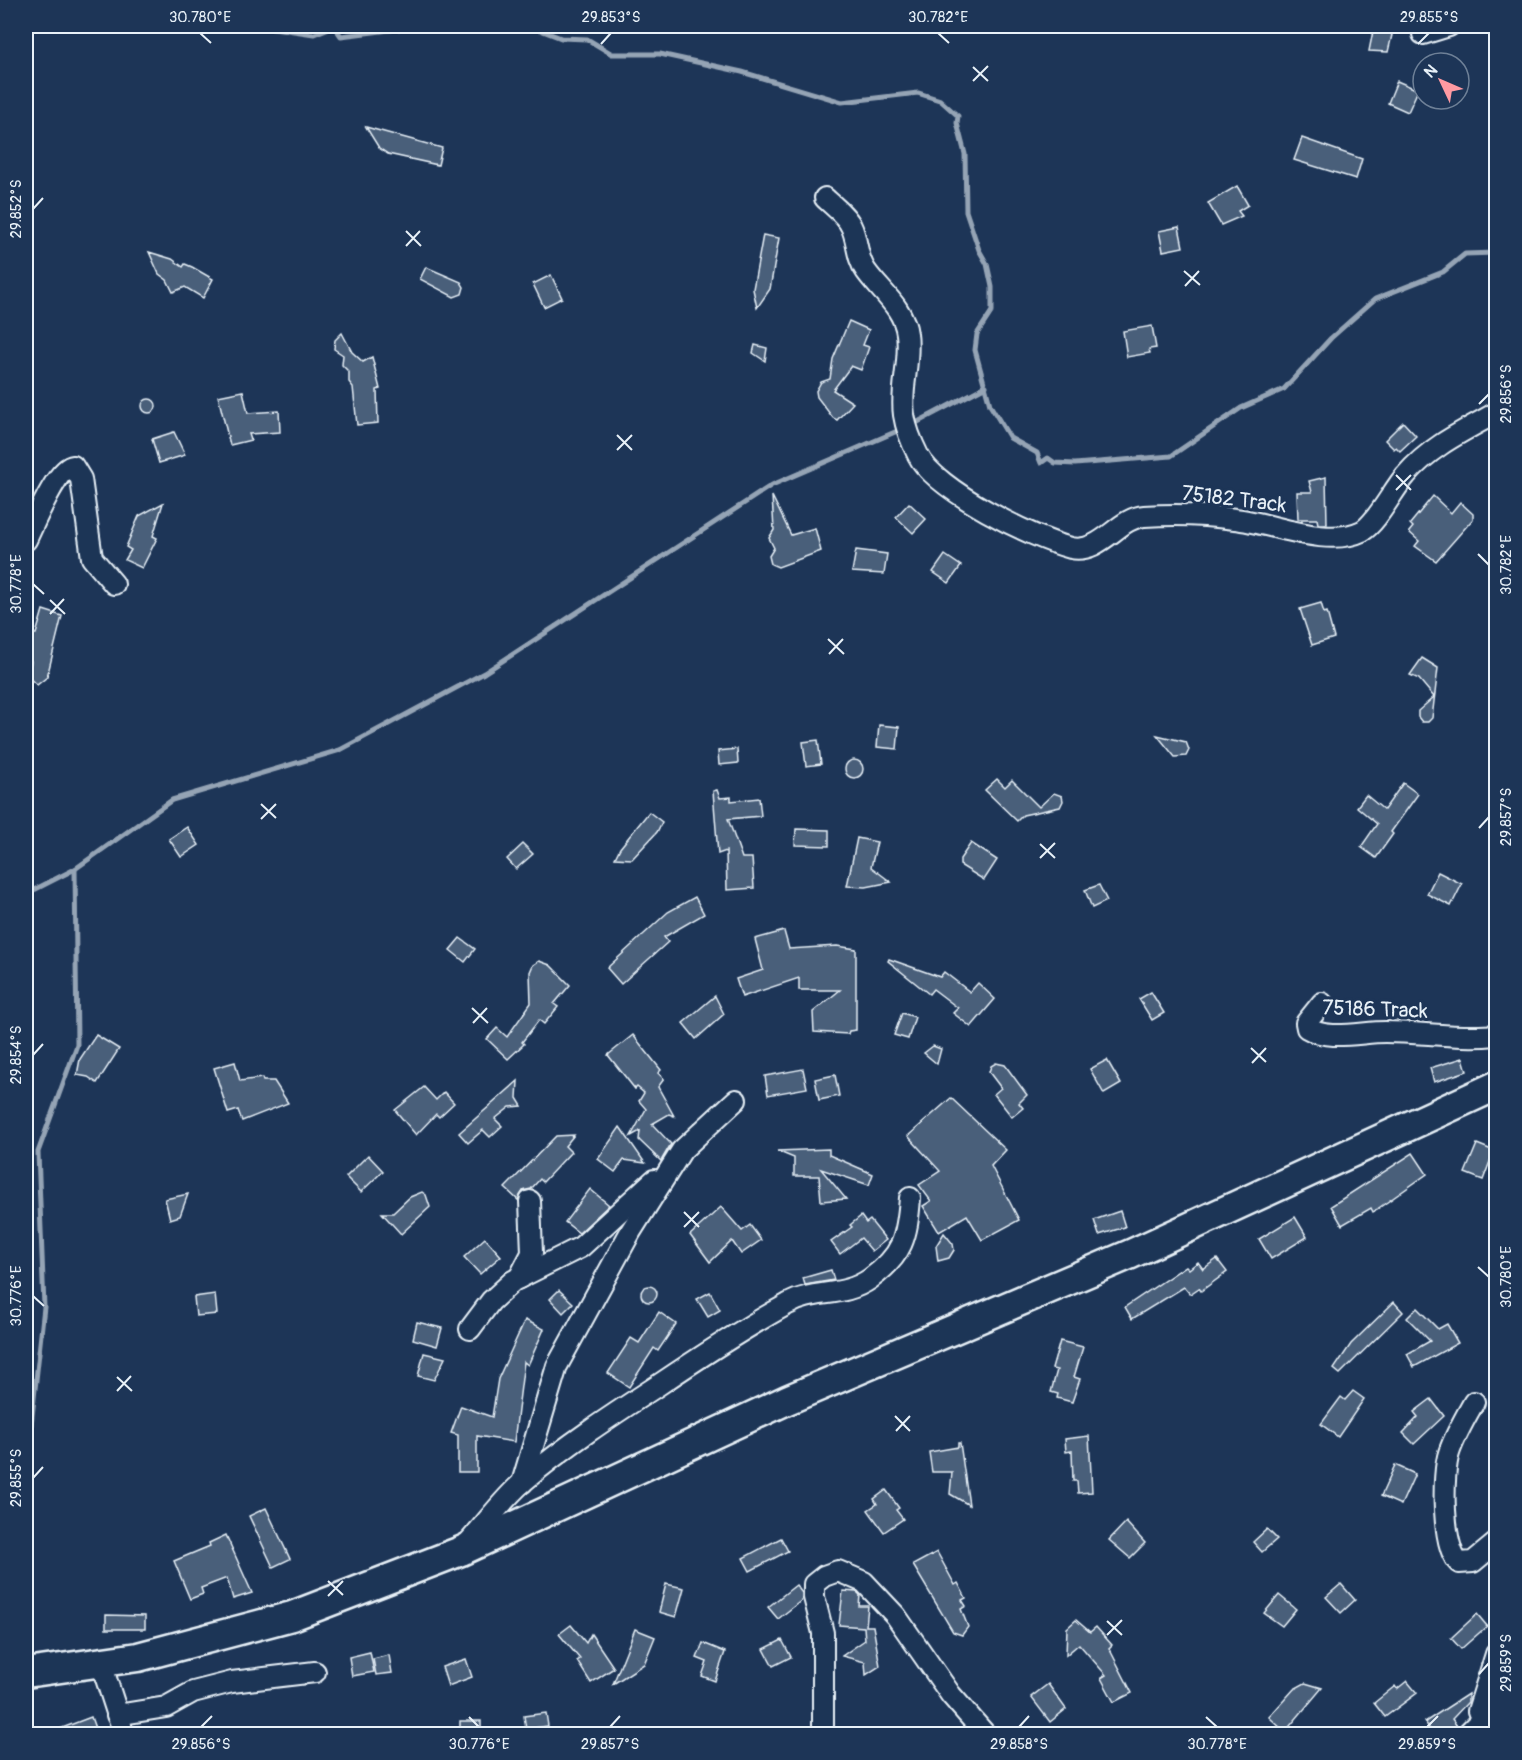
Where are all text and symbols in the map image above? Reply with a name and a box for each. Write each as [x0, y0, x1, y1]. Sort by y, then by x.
text: 30.780°E [169, 8, 231, 27]
text: 29.853°S [582, 8, 640, 27]
text: 30.782°E [908, 8, 968, 27]
text: 29.855°S [1400, 8, 1458, 27]
north arrow [1411, 51, 1471, 111]
text: N [1420, 60, 1442, 82]
text: 29.852°S [7, 180, 26, 238]
text: 29.856°S [1497, 364, 1516, 424]
street label: 75182 Track [1180, 480, 1288, 519]
text: 30.782°E [1497, 535, 1516, 595]
text: 30.778°E [7, 554, 26, 614]
text: 29.857°S [1497, 788, 1516, 846]
street label: 75186 Track [1322, 994, 1429, 1025]
text: 29.854°S [7, 1025, 26, 1085]
text: 30.780°E [1497, 1246, 1516, 1308]
text: 30.776°E [7, 1265, 26, 1326]
text: 29.855°S [7, 1449, 26, 1507]
text: 29.859°S [1497, 1634, 1516, 1692]
text: 29.856°S [171, 1735, 231, 1754]
text: 30.776°E [449, 1735, 510, 1754]
text: 29.857°S [581, 1735, 639, 1754]
text: 29.858°S [990, 1735, 1048, 1754]
text: 30.778°E [1187, 1735, 1247, 1754]
text: 29.859°S [1398, 1735, 1456, 1754]

